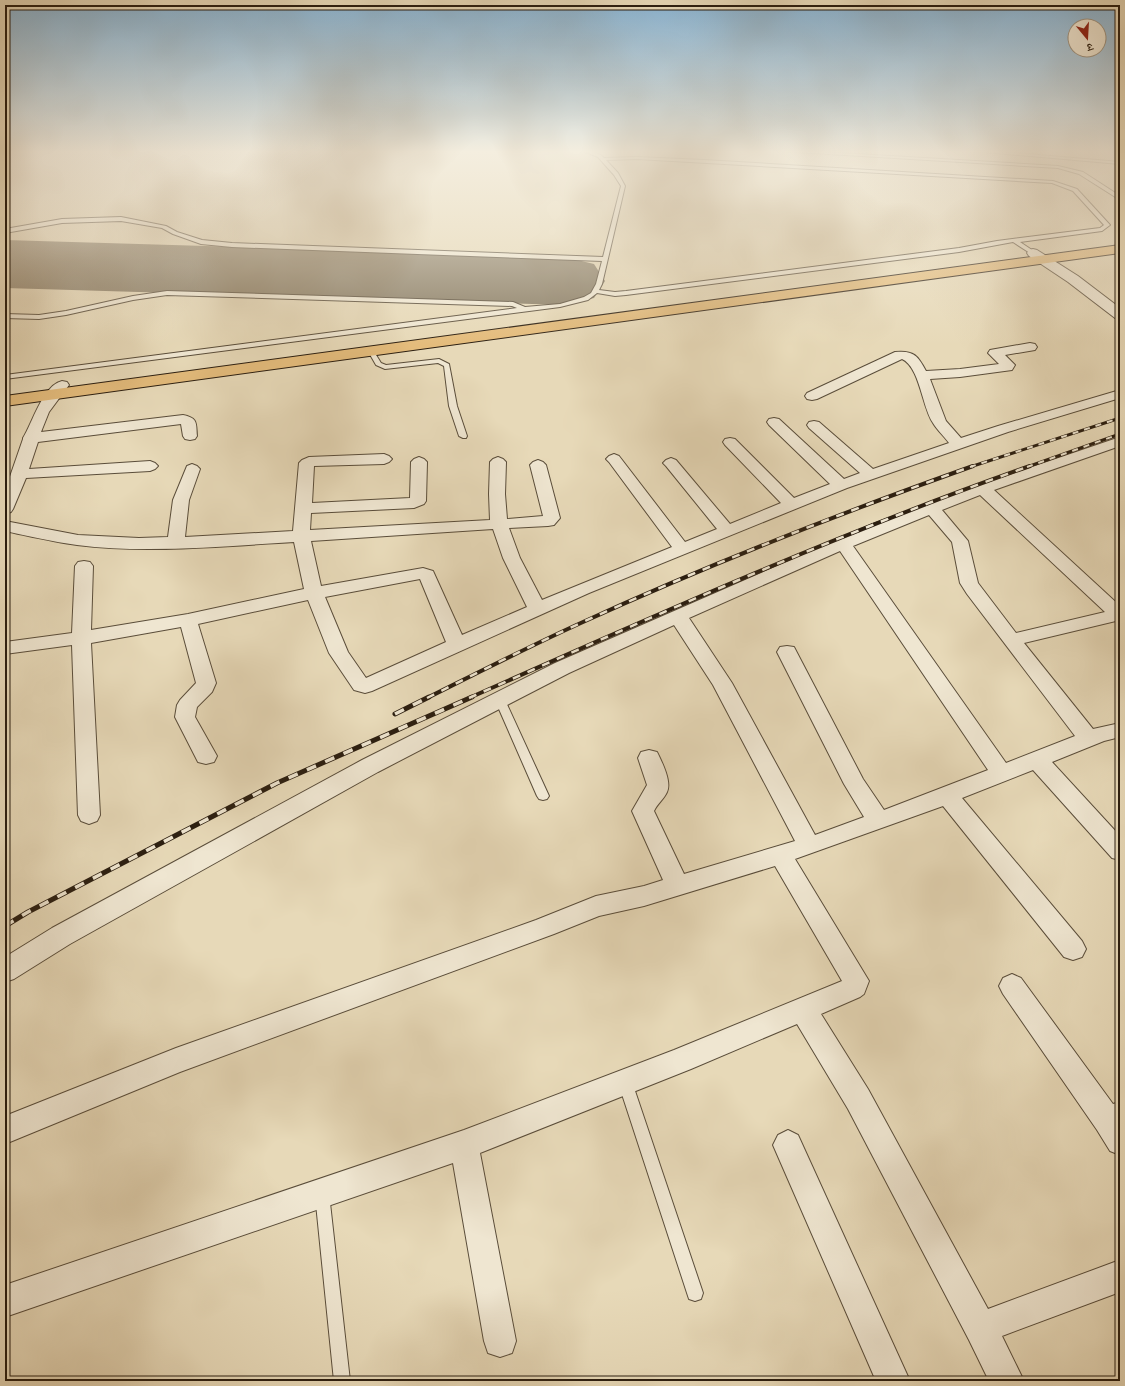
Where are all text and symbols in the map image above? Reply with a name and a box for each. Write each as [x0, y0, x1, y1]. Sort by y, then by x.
north arrow [1067, 18, 1107, 58]
text: उ [1084, 40, 1096, 55]

